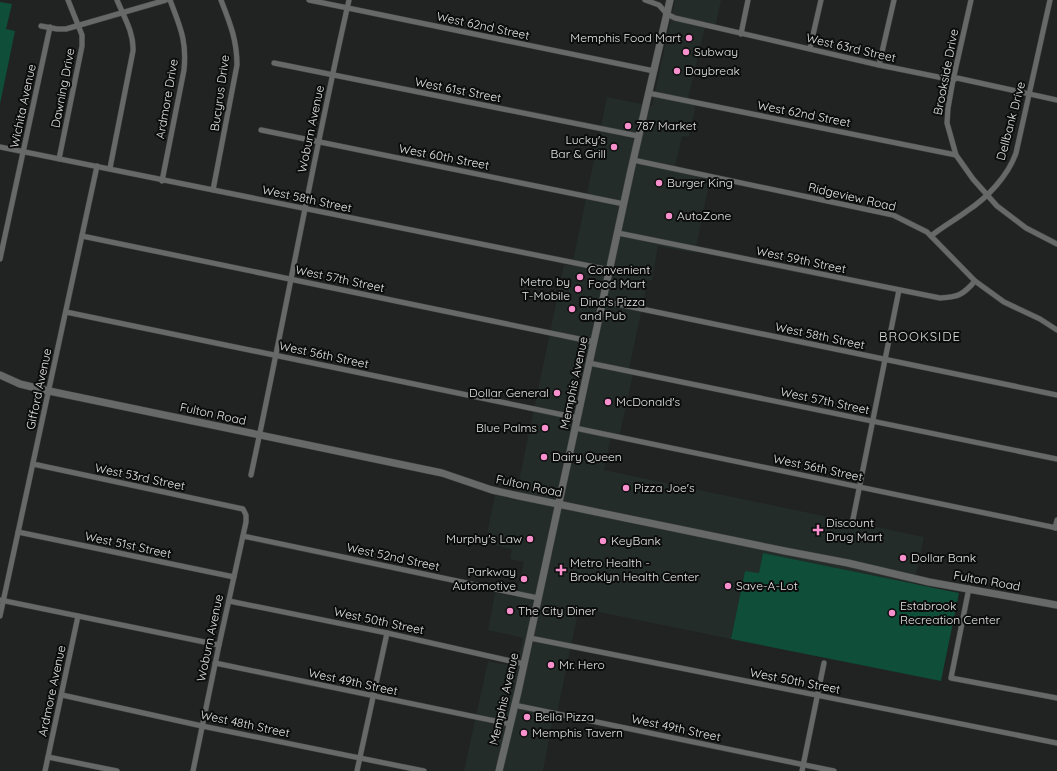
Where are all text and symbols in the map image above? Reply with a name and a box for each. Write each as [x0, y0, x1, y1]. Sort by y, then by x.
street label: West 62nd Street [435, 8, 531, 43]
street label: Brookside Drive [930, 27, 961, 116]
place label: Memphis Food Mart [570, 30, 681, 45]
street label: West 63rd Street [805, 30, 897, 65]
marker: Memphis Food Mart [684, 33, 694, 43]
place label: Subway [694, 44, 738, 59]
street label: Dawning Drive [47, 47, 78, 129]
marker: Subway [681, 47, 691, 57]
street label: Bucyrus Drive [207, 54, 232, 132]
street label: Ardmore Drive [152, 58, 181, 140]
street label: Wichita Avenue [6, 62, 39, 149]
place label: Daybreak [685, 63, 740, 78]
marker: Daybreak [672, 66, 682, 76]
street label: West 61st Street [414, 74, 503, 105]
street label: Dellbank Drive [993, 80, 1028, 162]
street label: Woburn Avenue [294, 84, 327, 174]
street label: West 62nd Street [756, 97, 852, 130]
place label: 787 Market [636, 118, 697, 133]
marker: 787 Market [623, 121, 633, 131]
place label: Lucky's Bar & Grill [551, 132, 606, 161]
street label: West 60th Street [398, 140, 491, 173]
marker: Lucky's Bar & Grill [609, 142, 619, 152]
place label: Burger King [667, 175, 733, 190]
marker: Burger King [654, 178, 664, 188]
street label: Ridgeview Road [807, 179, 897, 214]
street label: West 58th Street [261, 182, 353, 215]
place label: AutoZone [677, 208, 731, 223]
marker: AutoZone [664, 211, 674, 221]
street label: West 59th Street [755, 243, 847, 276]
street label: West 57th Street [294, 262, 386, 295]
place label: Convenient Food Mart [588, 262, 650, 291]
marker: Convenient Food Mart [575, 272, 585, 282]
place label: Metro by T-Mobile [520, 274, 570, 303]
marker: Metro by T-Mobile [573, 284, 583, 294]
place label: Dina's Pizza and Pub [580, 294, 645, 323]
marker: Dina's Pizza and Pub [567, 304, 577, 314]
street label: West 58th Street [774, 319, 866, 352]
district label: BROOKSIDE [879, 328, 961, 344]
street label: Memphis Avenue [556, 335, 591, 431]
street label: West 56th Street [278, 338, 370, 371]
street label: Gifford Avenue [23, 347, 54, 431]
street label: West 57th Street [779, 384, 871, 417]
place label: Dollar General [469, 385, 549, 400]
marker: Dollar General [552, 388, 562, 398]
place label: McDonald's [616, 394, 681, 409]
marker: McDonald's [603, 397, 613, 407]
street label: Fulton Road [179, 399, 248, 428]
place label: Blue Palms [476, 420, 537, 435]
marker: Blue Palms [540, 423, 550, 433]
place label: Dairy Queen [552, 449, 622, 464]
street label: West 56th Street [772, 451, 864, 484]
marker: Dairy Queen [539, 452, 549, 462]
street label: West 53rd Street [94, 460, 187, 493]
street label: Fulton Road [495, 471, 564, 500]
place label: Pizza Joe's [634, 480, 695, 495]
marker: Pizza Joe's [621, 483, 631, 493]
place label: Discount Drug Mart [826, 515, 883, 544]
marker: Discount Drug Mart [813, 525, 823, 535]
street label: West 51st Street [84, 528, 173, 561]
place label: Murphy's Law [446, 531, 522, 546]
place label: KeyBank [611, 533, 661, 548]
marker: Murphy's Law [525, 534, 535, 544]
marker: KeyBank [598, 536, 608, 546]
street label: West 52nd Street [345, 539, 441, 574]
place label: Dollar Bank [911, 550, 976, 565]
marker: Dollar Bank [898, 553, 908, 563]
place label: Metro Health - Brooklyn Health Center [570, 555, 700, 584]
place label: Parkway Automotive [452, 564, 516, 593]
marker: Metro Health - Brooklyn Health Center [555, 564, 567, 576]
street label: Fulton Road [953, 567, 1022, 594]
marker: Parkway Automotive [519, 574, 529, 584]
place label: Save-A-Lot [736, 578, 798, 593]
marker: Save-A-Lot [723, 581, 733, 591]
street label: Woburn Avenue [193, 593, 226, 683]
place label: Estabrook Recreation Center [900, 598, 1001, 627]
place label: The City Diner [518, 603, 597, 618]
street label: West 50th Street [333, 604, 426, 637]
marker: The City Diner [505, 606, 515, 616]
marker: Estabrook Recreation Center [887, 608, 897, 618]
street label: Ardmore Avenue [35, 644, 69, 738]
street label: Memphis Avenue [486, 651, 521, 746]
place label: Mr. Hero [559, 657, 605, 672]
marker: Mr. Hero [546, 660, 556, 670]
street label: West 50th Street [749, 664, 842, 697]
street label: West 49th Street [307, 665, 399, 698]
street label: West 48th Street [199, 707, 291, 740]
place label: Bella Pizza [535, 709, 594, 724]
street label: West 49th Street [630, 711, 722, 744]
marker: Bella Pizza [522, 712, 532, 722]
place label: Memphis Tavern [532, 725, 623, 740]
marker: Memphis Tavern [519, 728, 529, 738]

